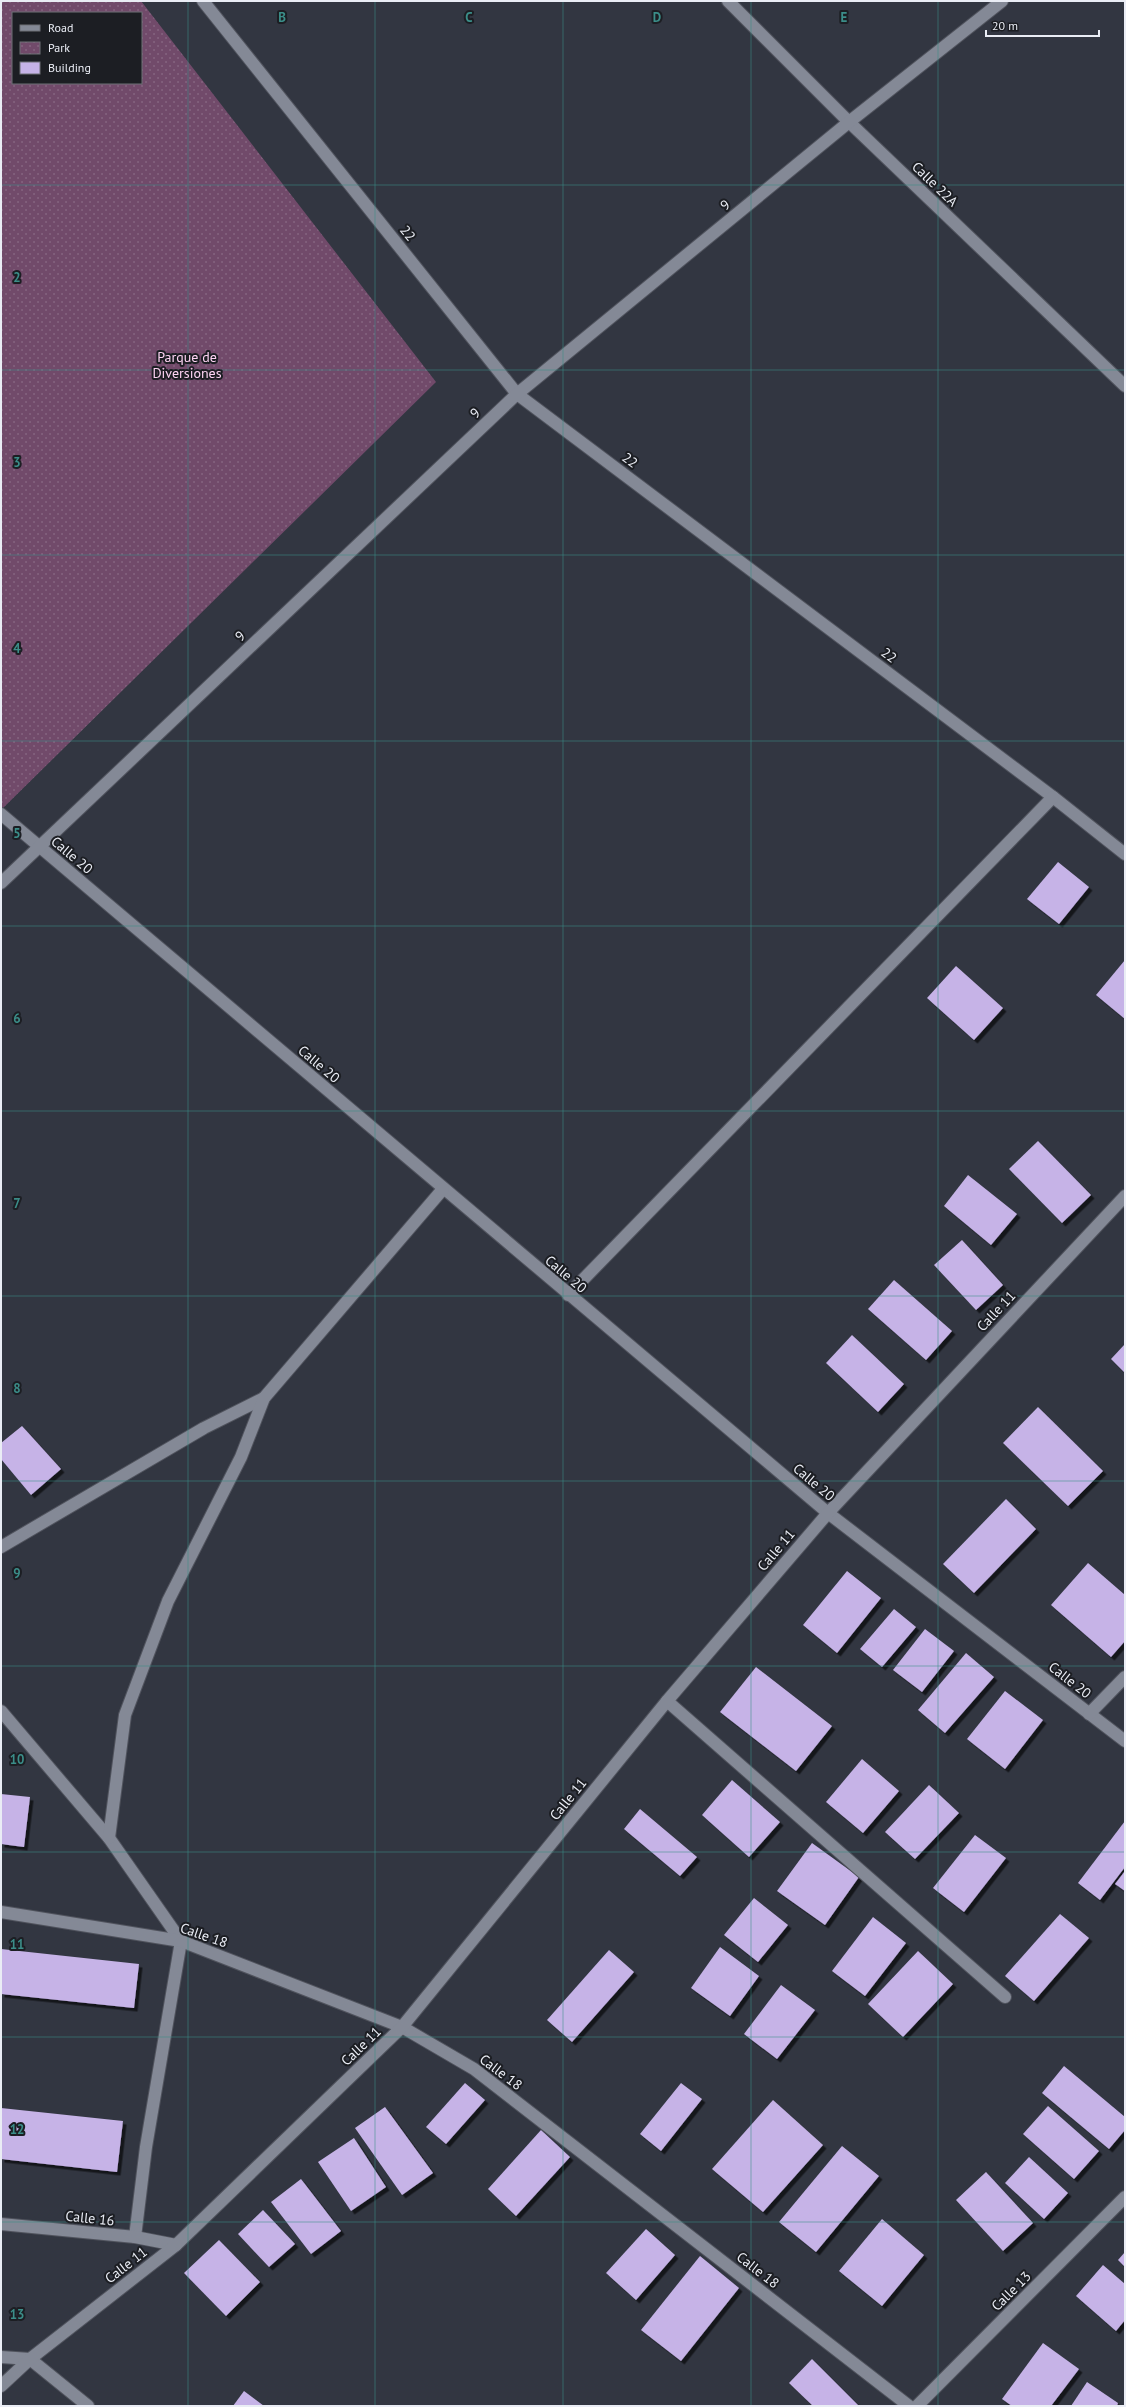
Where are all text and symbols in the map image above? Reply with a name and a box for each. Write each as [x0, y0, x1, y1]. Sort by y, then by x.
text: B [278, 9, 286, 26]
text: C [465, 9, 473, 26]
text: D [653, 9, 661, 26]
text: E [841, 9, 848, 26]
legend [12, 12, 142, 84]
scale bar [986, 12, 1099, 38]
text: 20 m [992, 18, 1018, 33]
text: Road [48, 20, 73, 35]
text: Park [48, 40, 70, 55]
text: Building [48, 60, 91, 75]
street label: Calle 22A [908, 158, 962, 211]
street label: 9 [716, 196, 734, 214]
street label: 22 [396, 221, 420, 245]
text: 2 [13, 269, 21, 286]
park label: Parque de Diversiones [152, 348, 222, 382]
street label: 9 [466, 404, 484, 422]
street label: 22 [618, 448, 642, 472]
text: 3 [13, 454, 21, 471]
street label: 9 [231, 627, 249, 645]
text: 4 [13, 640, 21, 657]
street label: 22 [877, 643, 901, 667]
text: 5 [13, 825, 21, 842]
street label: Calle 20 [47, 832, 97, 878]
text: 6 [13, 1010, 21, 1027]
street label: Calle 20 [294, 1041, 344, 1087]
text: 7 [13, 1195, 21, 1212]
street label: Calle 20 [541, 1251, 591, 1297]
street label: Calle 11 [973, 1287, 1019, 1335]
text: 8 [13, 1380, 21, 1397]
street label: Calle 20 [789, 1459, 839, 1505]
street label: Calle 11 [753, 1525, 799, 1575]
text: 9 [13, 1565, 21, 1582]
street label: Calle 20 [1045, 1658, 1095, 1702]
text: 10 [10, 1751, 24, 1768]
street label: Calle 11 [546, 1774, 590, 1824]
street label: Calle 18 [178, 1919, 230, 1951]
text: 11 [10, 1936, 24, 1953]
street label: Calle 11 [337, 2023, 385, 2069]
street label: Calle 18 [476, 2050, 526, 2094]
text: 12 [10, 2121, 24, 2138]
street label: Calle 16 [65, 2206, 115, 2230]
street label: Calle 11 [101, 2243, 151, 2287]
street label: Calle 18 [733, 2248, 783, 2292]
street label: Calle 13 [987, 2267, 1035, 2315]
text: 13 [10, 2306, 24, 2323]

